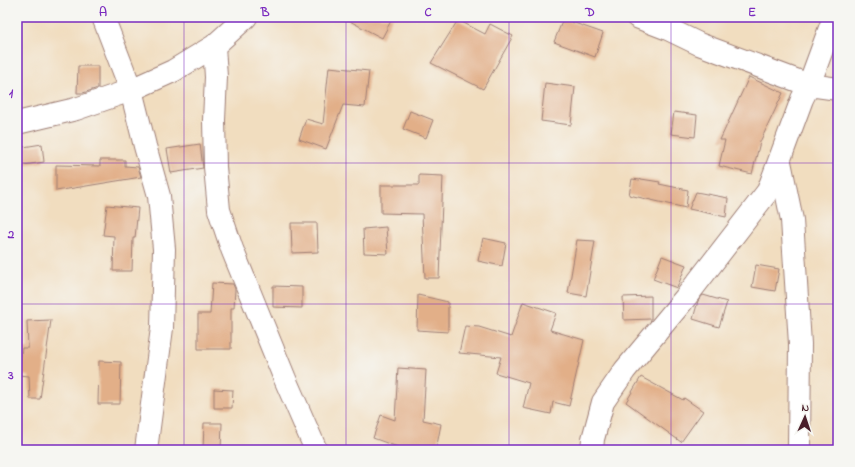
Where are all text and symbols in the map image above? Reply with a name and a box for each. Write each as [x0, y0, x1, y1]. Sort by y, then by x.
text: A [99, 3, 107, 22]
text: B [260, 3, 270, 22]
text: C [424, 3, 432, 22]
text: D [584, 3, 595, 22]
text: E [748, 3, 756, 22]
text: 1 [9, 84, 14, 103]
text: 2 [7, 225, 15, 244]
text: 3 [7, 366, 14, 385]
north arrow [785, 397, 825, 437]
text: N [801, 400, 810, 416]

